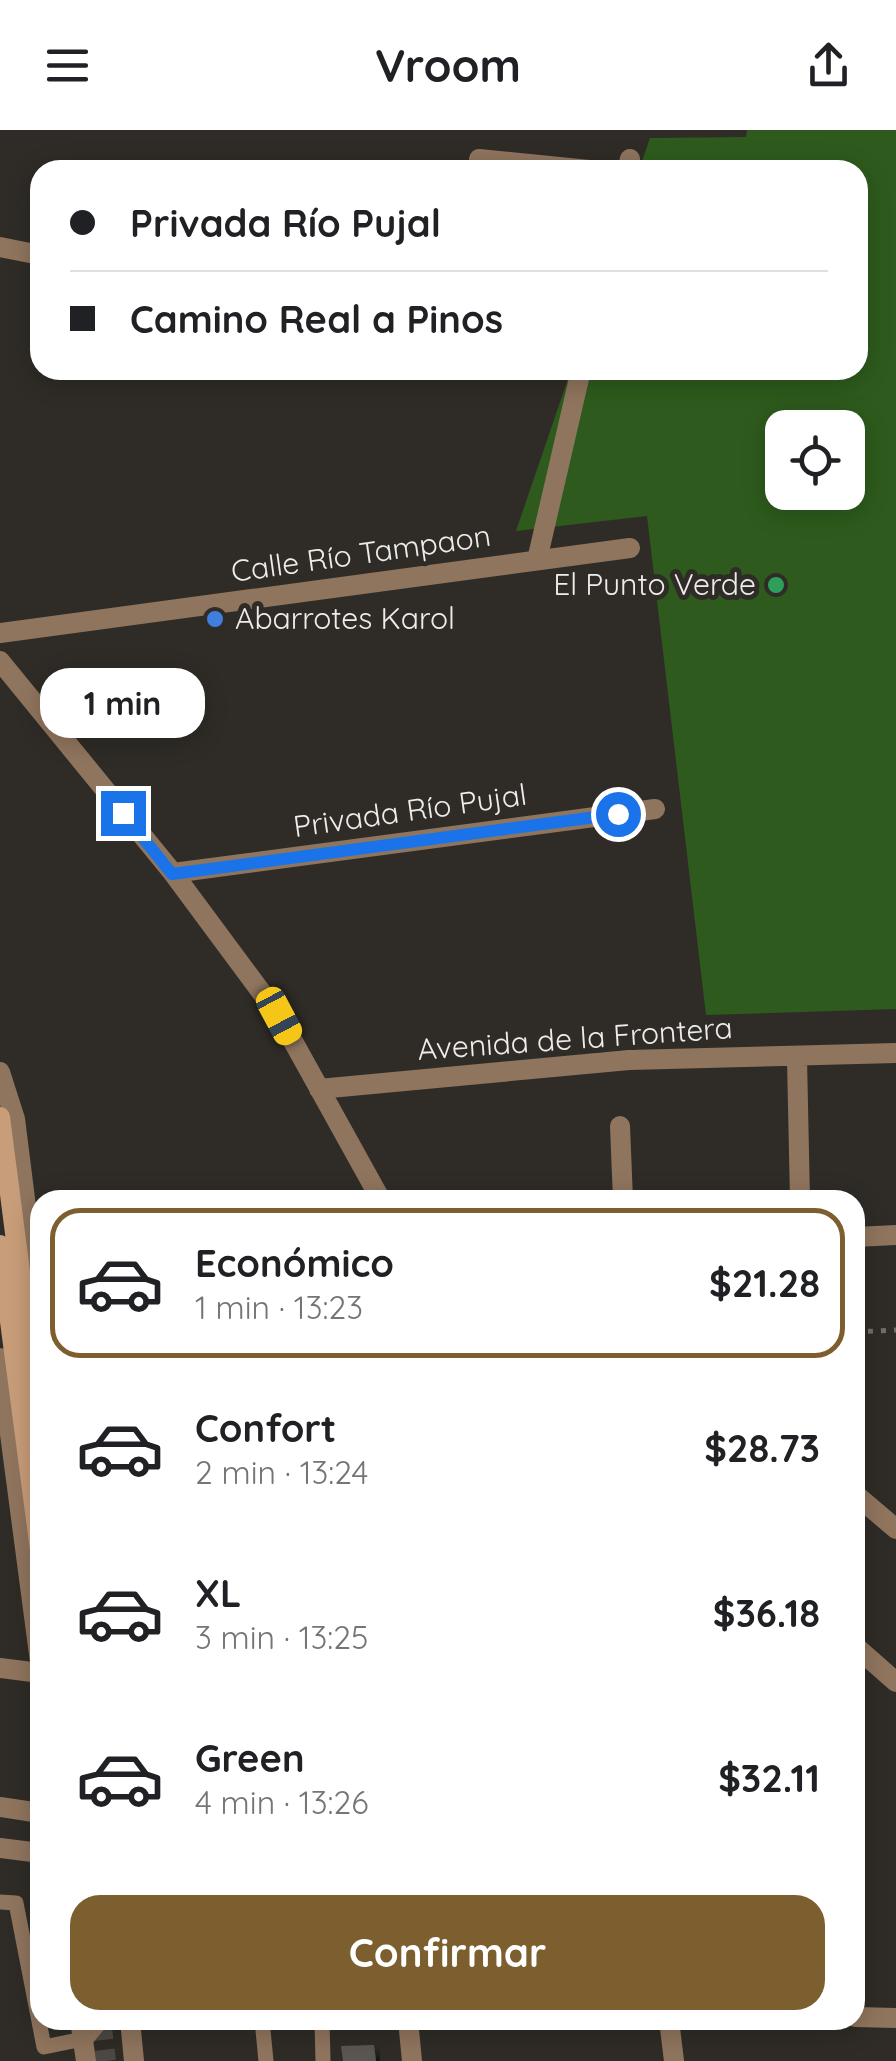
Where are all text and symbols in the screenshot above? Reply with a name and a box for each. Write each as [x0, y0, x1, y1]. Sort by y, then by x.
text: Vroom [375, 37, 521, 93]
icon: menu [40, 38, 95, 93]
icon: share [801, 38, 856, 93]
text: Privada Río Pujal [130, 199, 441, 247]
text: Camino Real a Pinos [130, 295, 503, 343]
map controls [765, 410, 865, 510]
button: locate [765, 410, 865, 510]
street label: Calle Río Tampaon [229, 516, 493, 590]
place label: El Punto Verde [553, 565, 756, 603]
marker: El Punto Verde [765, 574, 787, 596]
place label: Abarrotes Karol [235, 599, 455, 637]
marker: Abarrotes Karol [204, 608, 226, 630]
callout: 1 min [41, 668, 206, 738]
text: 1 min [84, 683, 161, 723]
street label: Privada Río Pujal [291, 775, 529, 845]
route end [101, 791, 146, 836]
route start [596, 792, 641, 837]
car [252, 982, 306, 1050]
street label: Avenida de la Frontera [416, 1008, 734, 1068]
icon: car [75, 1238, 165, 1328]
text: Económico [195, 1239, 394, 1287]
text: $21.28 [709, 1259, 820, 1307]
text: 1 min · 13:23 [195, 1287, 363, 1327]
icon: car [75, 1403, 165, 1493]
text: Confort [195, 1404, 336, 1452]
text: $28.73 [704, 1424, 820, 1472]
text: 2 min · 13:24 [195, 1452, 368, 1492]
icon: car [75, 1568, 165, 1658]
text: XL [195, 1569, 241, 1617]
text: $36.18 [713, 1589, 820, 1637]
text: 3 min · 13:25 [195, 1617, 369, 1657]
icon: car [75, 1733, 165, 1823]
text: Green [195, 1734, 305, 1782]
text: $32.11 [718, 1754, 820, 1802]
text: 4 min · 13:26 [195, 1782, 368, 1822]
button: Confirmar [70, 1895, 825, 2010]

